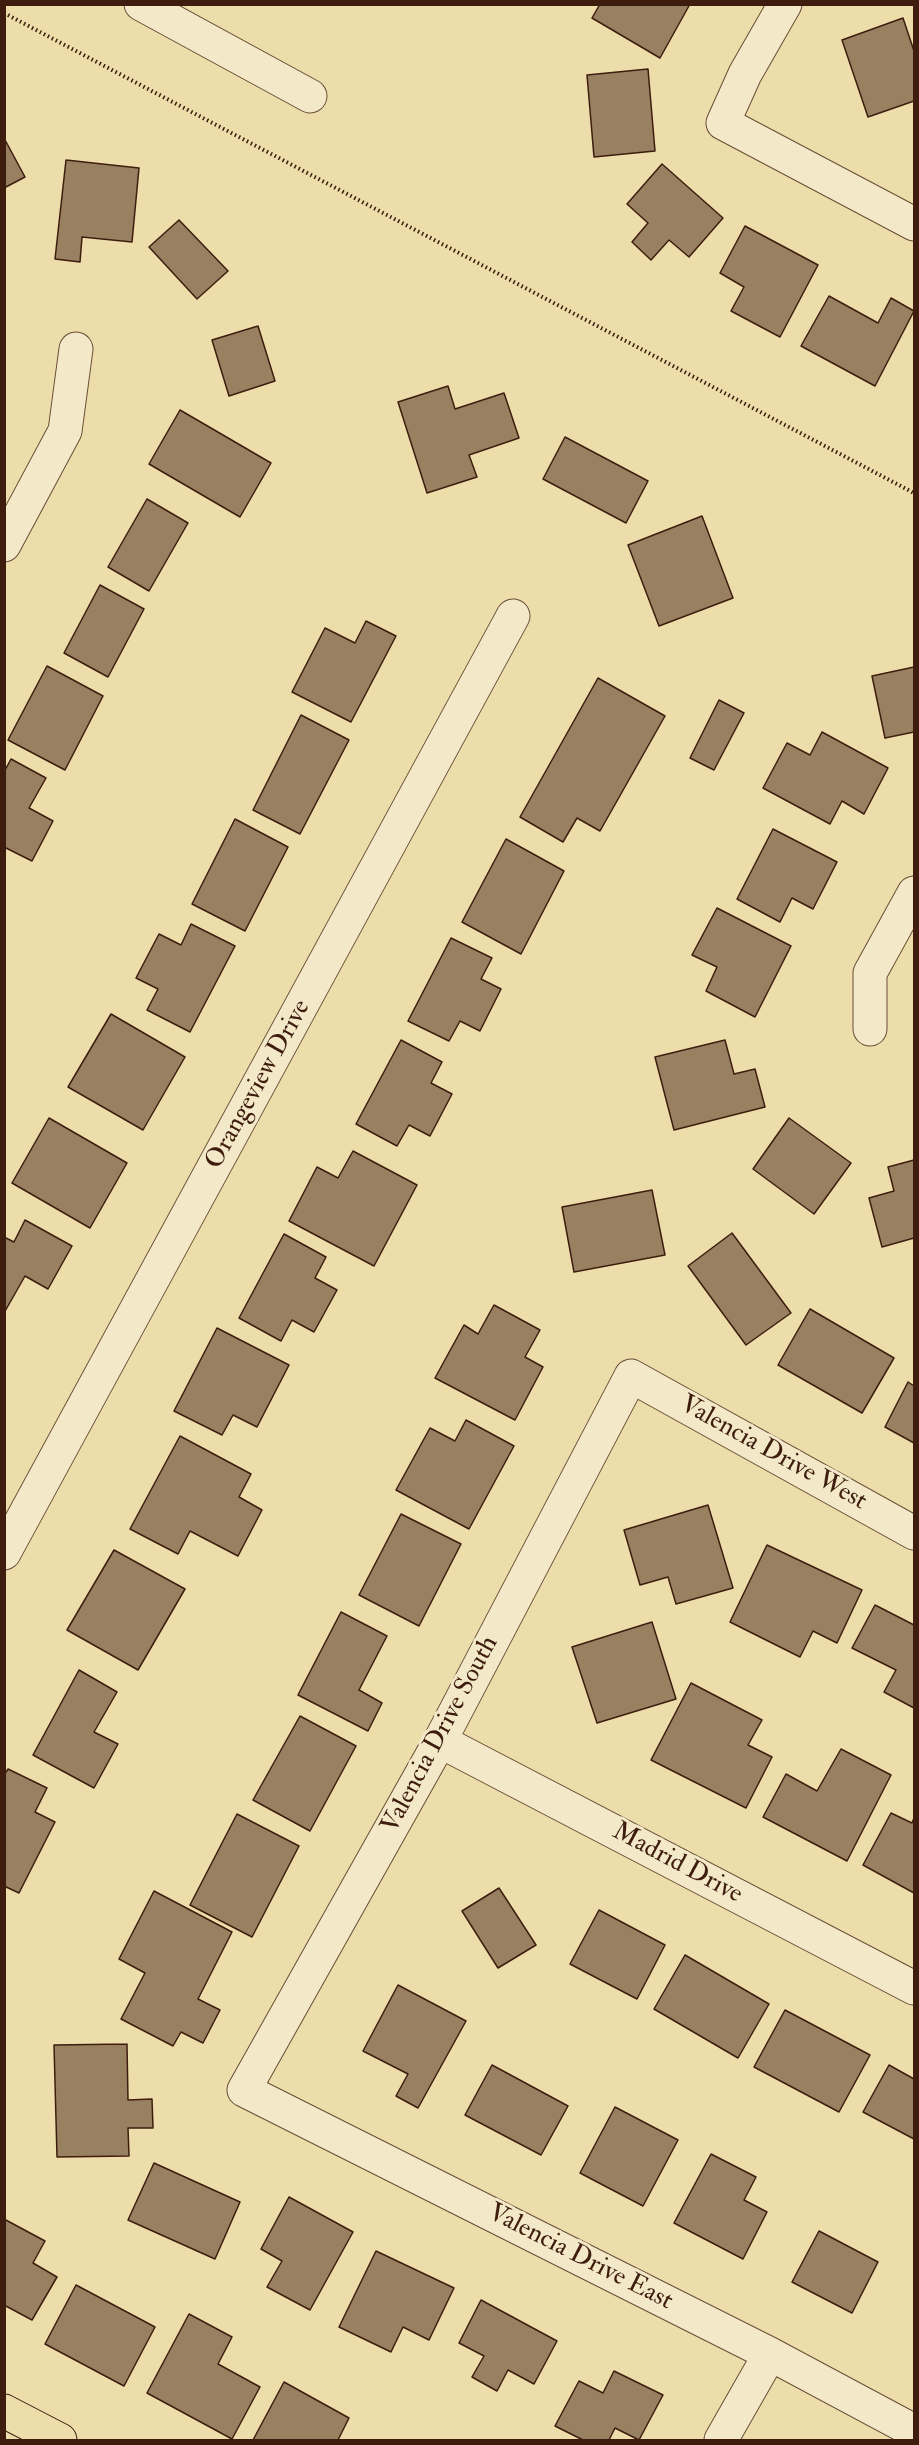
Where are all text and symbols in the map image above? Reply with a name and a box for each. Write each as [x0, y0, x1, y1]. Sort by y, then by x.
street label: Orangeview Drive [200, 995, 318, 1175]
street label: Valencia Drive West [674, 1390, 872, 1518]
street label: Valencia Drive South [376, 1631, 506, 1839]
street label: Madrid Drive [607, 1817, 747, 1911]
street label: Valencia Drive East [482, 2198, 678, 2318]

